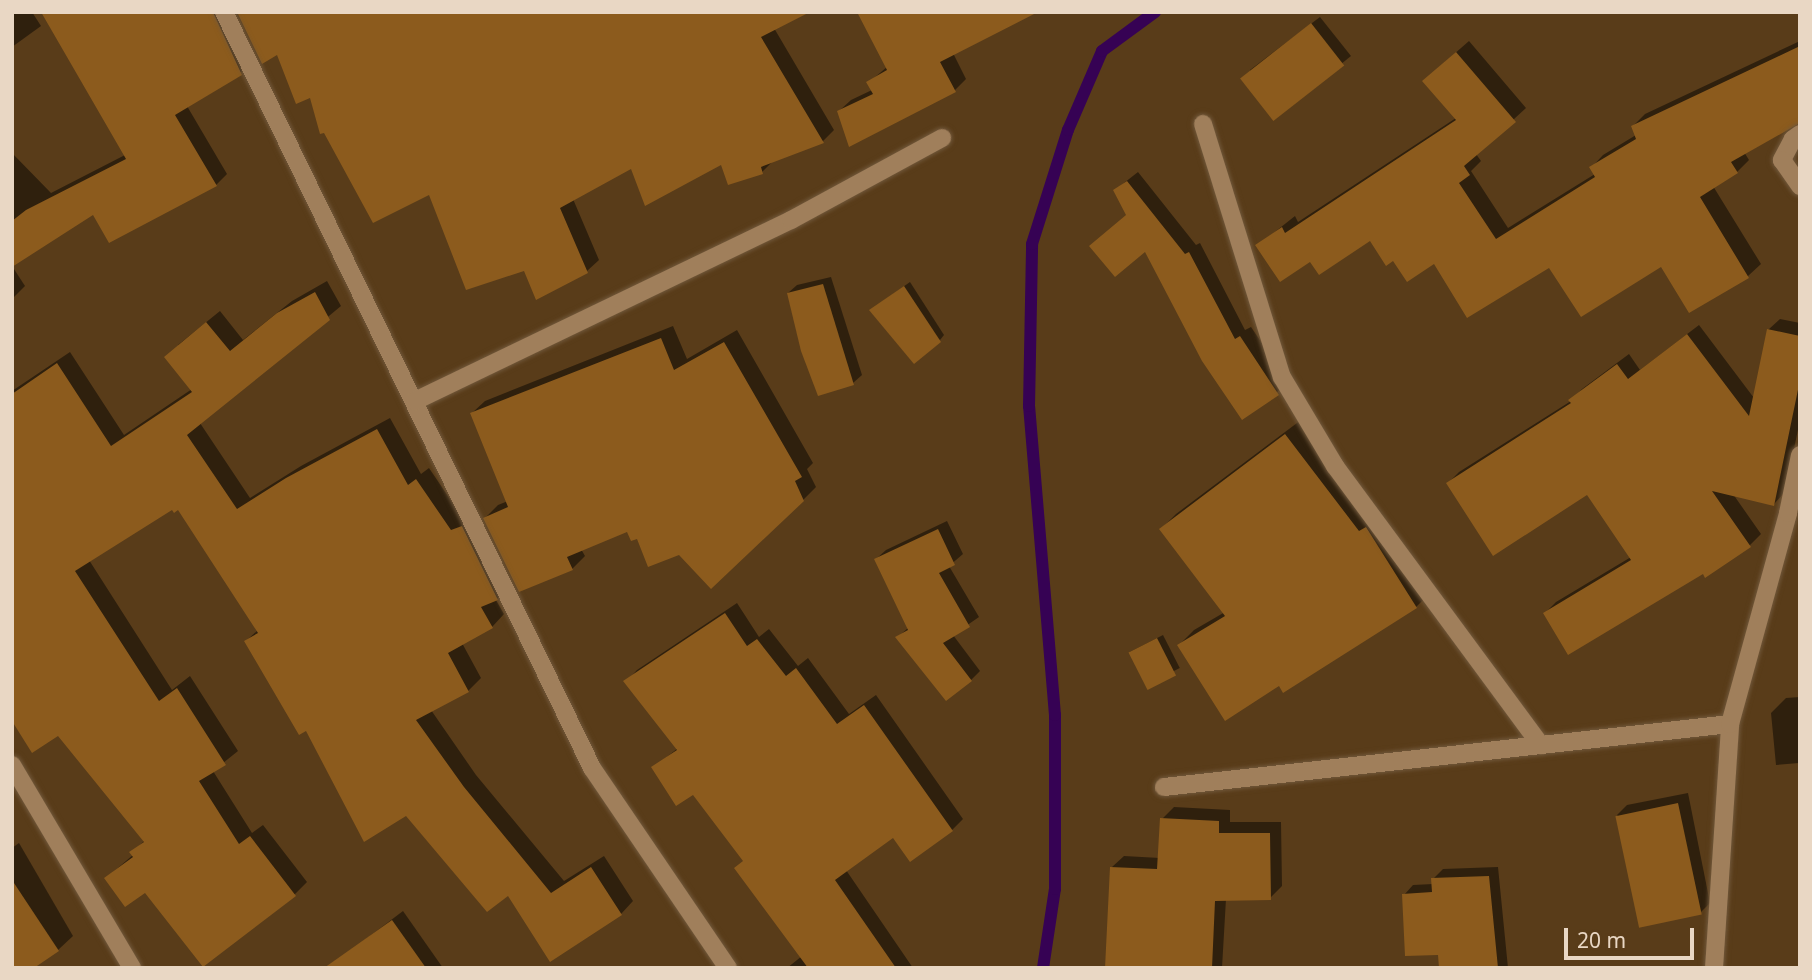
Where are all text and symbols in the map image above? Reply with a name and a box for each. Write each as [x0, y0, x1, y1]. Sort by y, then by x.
scale bar [1567, 914, 1696, 958]
text: 20 m [1577, 926, 1626, 954]

